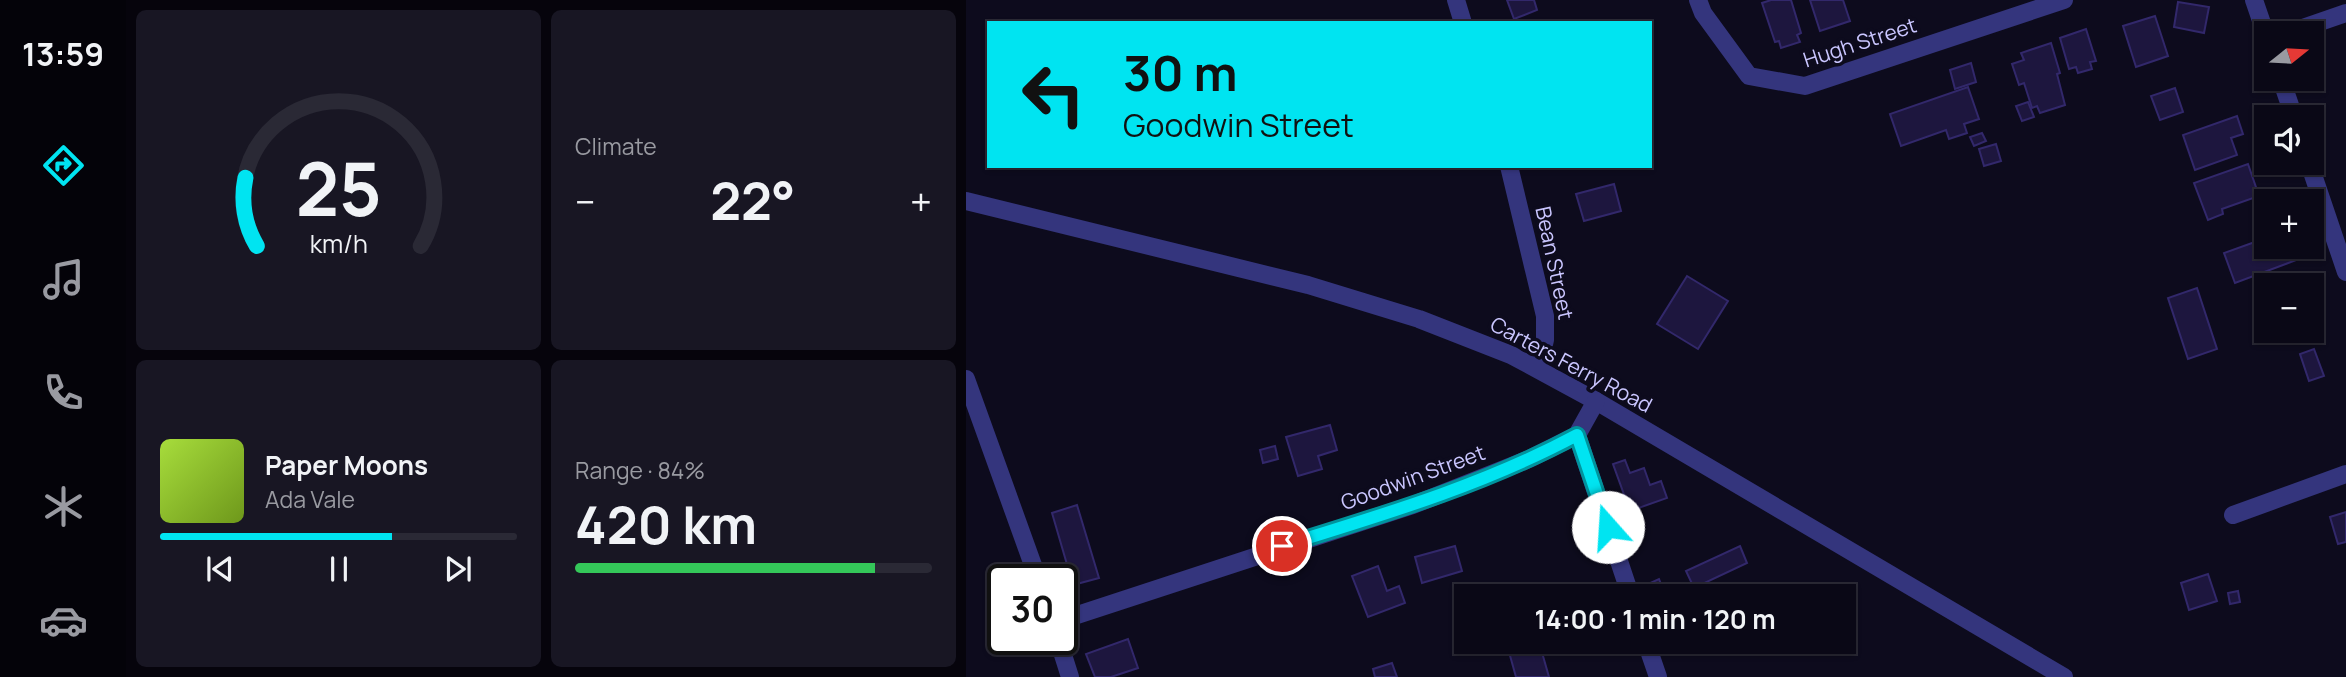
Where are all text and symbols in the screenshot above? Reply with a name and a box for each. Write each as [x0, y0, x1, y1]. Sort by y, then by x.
street label: Hugh Street [1799, 11, 1920, 74]
north arrow [2254, 21, 2324, 91]
map controls [2254, 21, 2324, 343]
text: 13:59 [22, 32, 104, 76]
text: 30 m [1123, 39, 1238, 106]
icon: left [1008, 49, 1099, 140]
text: Goodwin Street [1123, 103, 1354, 147]
button: sound [2254, 105, 2324, 175]
text: Climate [575, 130, 657, 162]
text: 25 [295, 138, 382, 238]
icon: directions [39, 141, 88, 190]
text: 22° [710, 165, 795, 236]
text: − [575, 175, 596, 227]
text: + [910, 175, 932, 227]
button: + [2254, 189, 2324, 259]
street label: Bean Street [1529, 204, 1581, 322]
text: km/h [309, 226, 368, 261]
icon: music [39, 255, 88, 304]
button: − [2254, 273, 2324, 343]
street label: Carters Ferry Road [1486, 310, 1657, 419]
icon: phone [39, 368, 88, 417]
street label: Goodwin Street [1337, 438, 1489, 516]
text: Paper Moons [265, 447, 428, 483]
text: Range · 84% [575, 454, 705, 486]
icon: climate [39, 482, 88, 531]
text: Ada Vale [265, 483, 355, 515]
text: 420 km [575, 489, 757, 560]
position arrow [1571, 490, 1645, 564]
pin [1252, 516, 1312, 576]
icon: arrive [1263, 527, 1301, 565]
icon: previous [201, 550, 239, 588]
icon: pause [320, 550, 358, 588]
icon: next [439, 550, 477, 588]
speed limit sign: 30 [987, 564, 1078, 655]
icon: car [39, 596, 88, 645]
text: 14:00 · 1 min · 120 m [1534, 601, 1776, 637]

